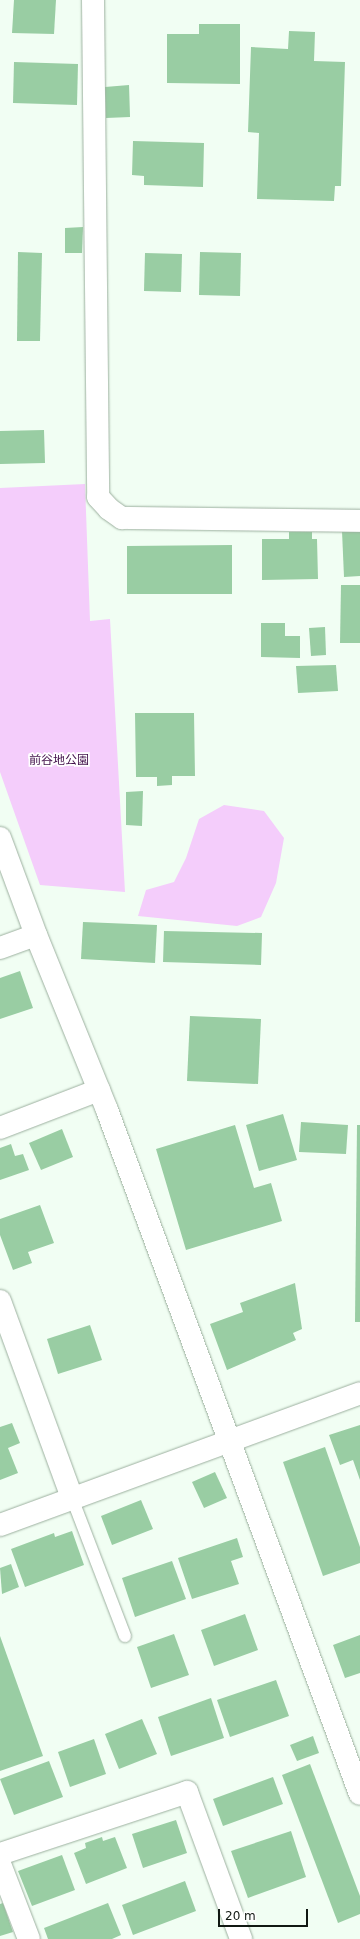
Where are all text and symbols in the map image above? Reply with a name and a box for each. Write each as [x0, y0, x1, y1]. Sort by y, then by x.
park label: 前谷地公園 [29, 754, 89, 768]
scale bar [220, 1901, 310, 1927]
text: 20 m [225, 1909, 256, 1923]

